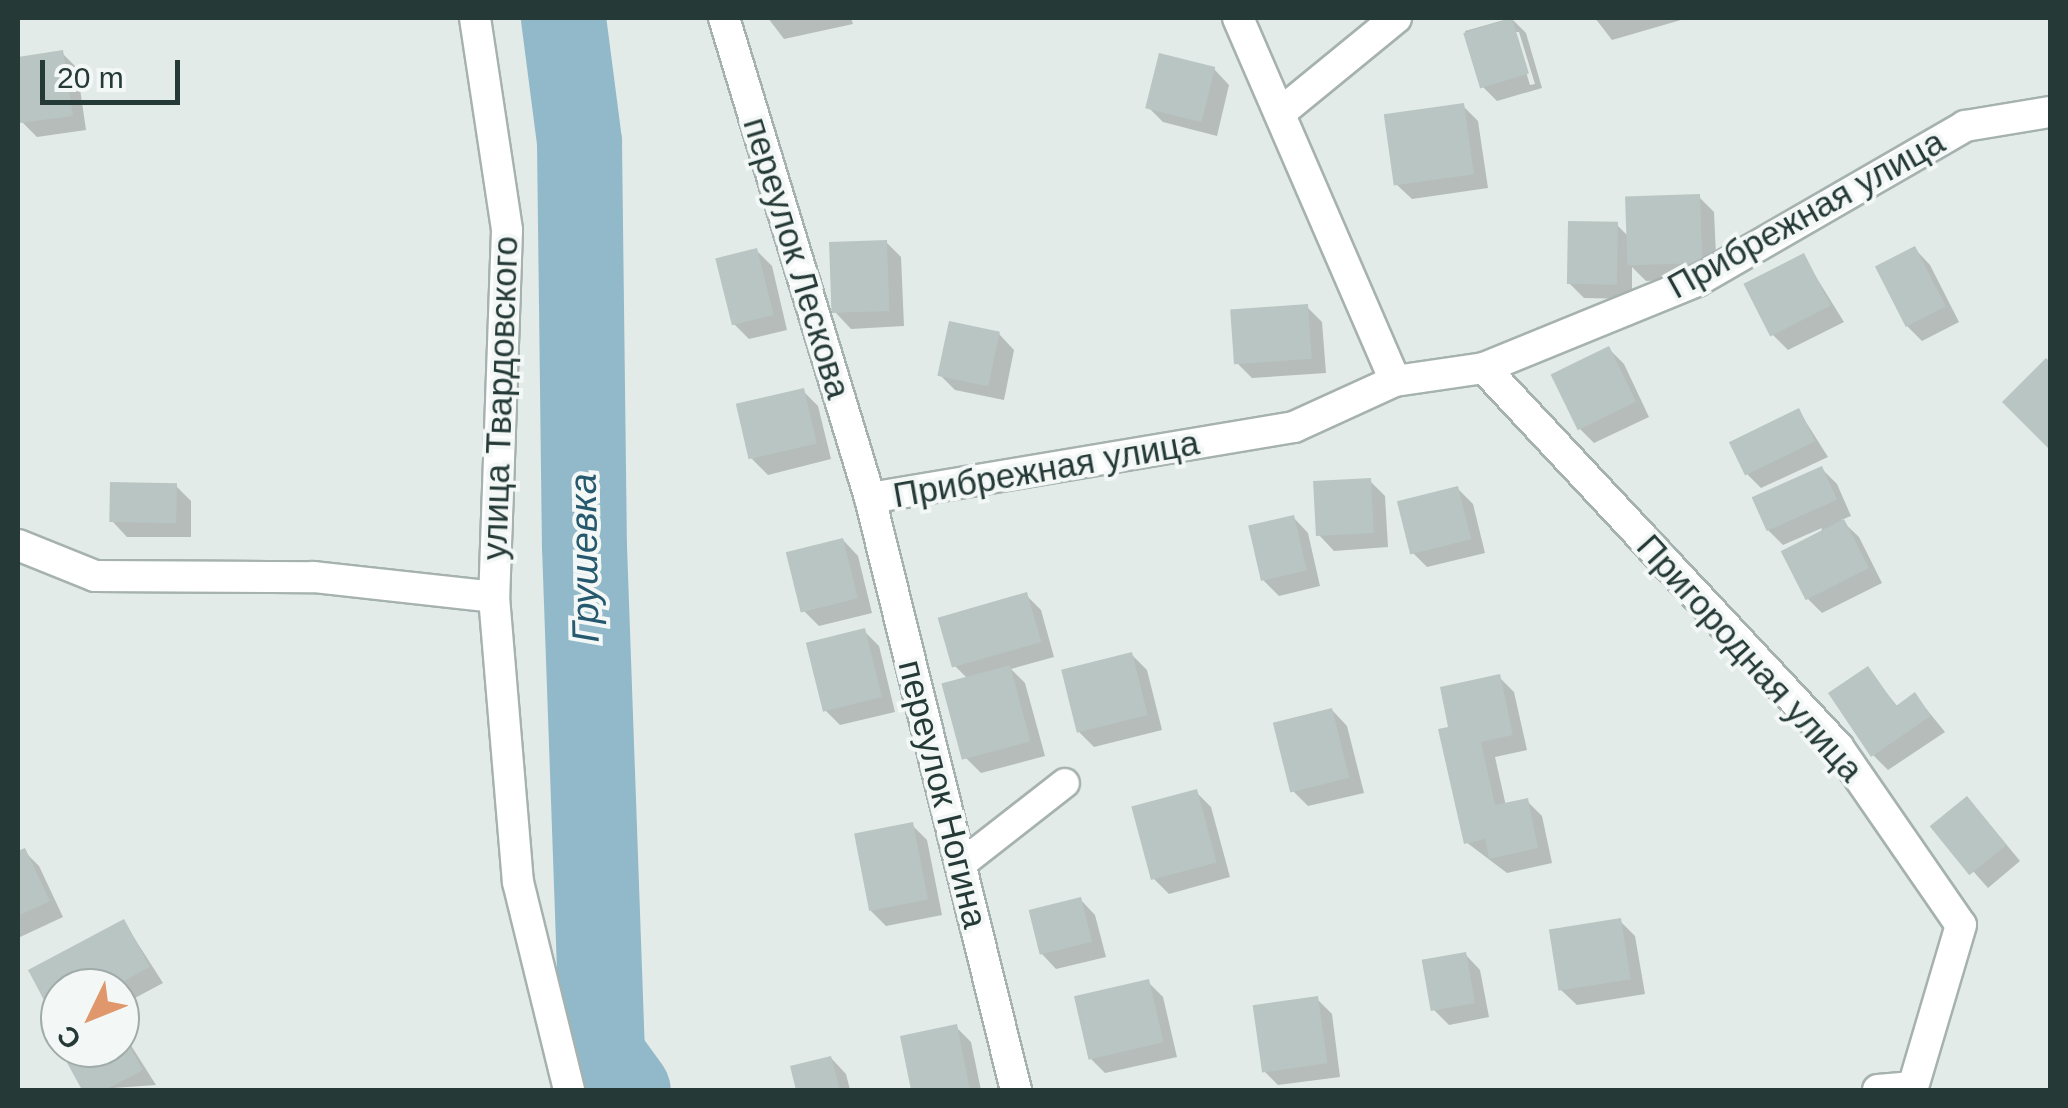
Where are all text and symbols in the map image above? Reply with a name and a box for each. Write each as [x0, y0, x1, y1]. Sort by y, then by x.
scale bar [45, 40, 185, 102]
text: 20 m [57, 61, 124, 94]
street label: переулок Лескова [734, 112, 860, 404]
street label: Прибрежная улица [1660, 121, 1952, 307]
street label: улица Твардовского [473, 235, 527, 561]
street label: Прибрежная улица [890, 421, 1202, 517]
water label: Грушевка [561, 473, 609, 643]
street label: Пригородная улица [1628, 526, 1872, 790]
street label: переулок Ногина [889, 656, 997, 932]
north arrow [40, 968, 140, 1068]
text: С [51, 1019, 87, 1055]

